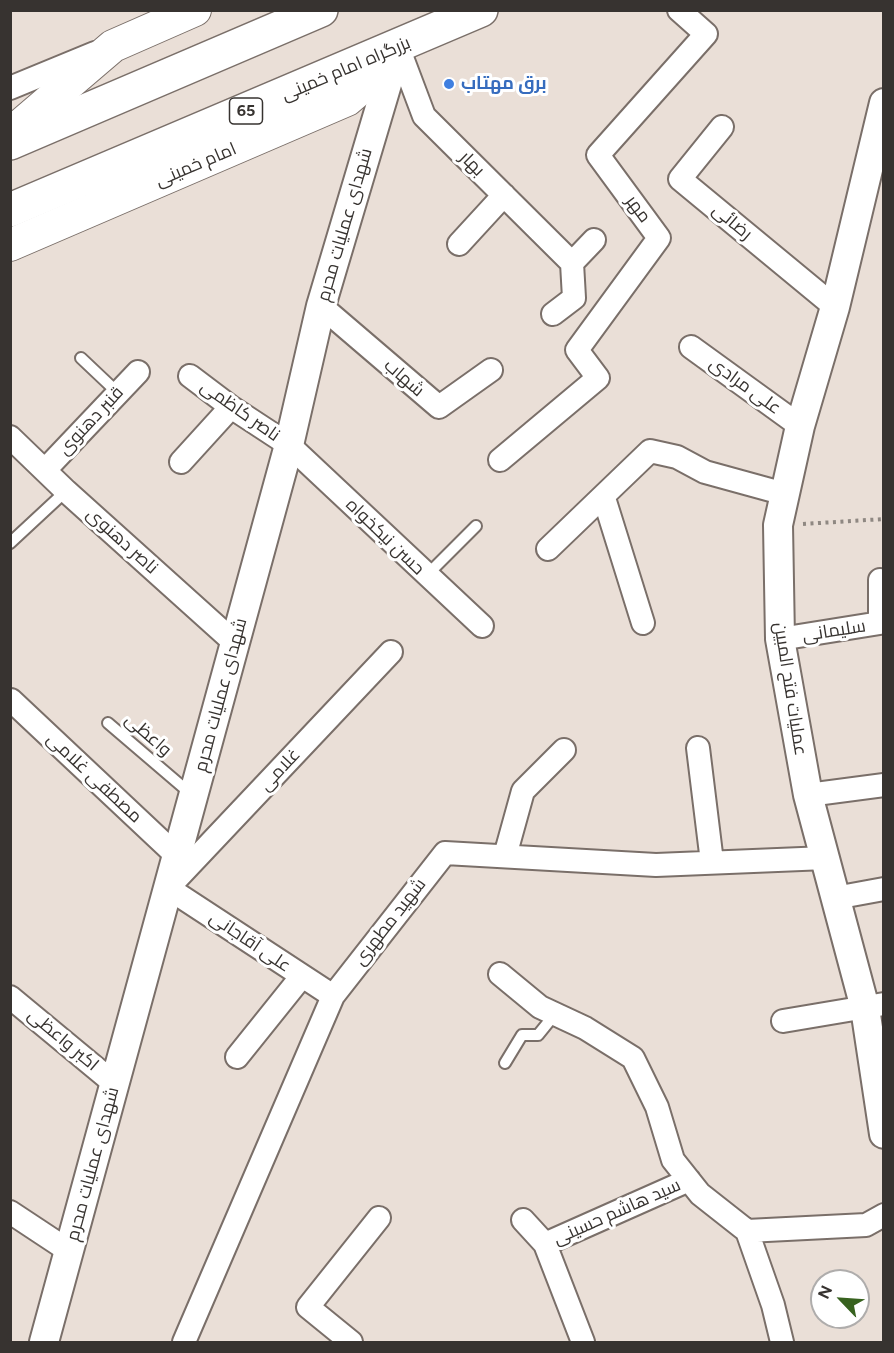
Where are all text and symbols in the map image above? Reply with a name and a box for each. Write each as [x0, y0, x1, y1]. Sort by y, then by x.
street label: بزرگراه امام خمینی [278, 32, 414, 106]
place label: برق مهتاب [461, 73, 547, 95]
marker: برق مهتاب [442, 77, 456, 91]
road number: 65 [230, 98, 262, 124]
street label: امام خمینی [152, 138, 240, 192]
street label: شهدای عملیات محرم [313, 146, 377, 304]
street label: بهار [455, 147, 489, 181]
street label: مهر [621, 191, 655, 227]
street label: رضائی [708, 199, 756, 245]
street label: علی مرادی [705, 353, 785, 419]
street label: شهاب [379, 355, 429, 401]
street label: ناصر کاظمی [196, 376, 284, 446]
street label: قنبر دهنوی [54, 382, 128, 460]
street label: حسن نیکخواه [341, 494, 429, 580]
street label: ناصر دهنوی [82, 503, 162, 579]
street label: سلیمانی [801, 615, 867, 647]
street label: شهدای عملیات محرم [190, 616, 252, 774]
street label: عملیات فتح المبین [769, 621, 811, 757]
street label: واعظی [120, 709, 176, 761]
street label: مصطفی غلامی [42, 728, 146, 828]
street label: غلامی [255, 744, 305, 796]
street label: شهید مطهری [349, 874, 431, 970]
street label: علی آقاجانی [205, 907, 295, 977]
street label: اکبر واعظی [23, 1004, 103, 1076]
street label: شهدای عملیات محرم [62, 1085, 124, 1243]
street label: سید هاشم حسینی [550, 1174, 684, 1250]
north arrow [810, 1269, 870, 1329]
text: N [814, 1282, 836, 1302]

